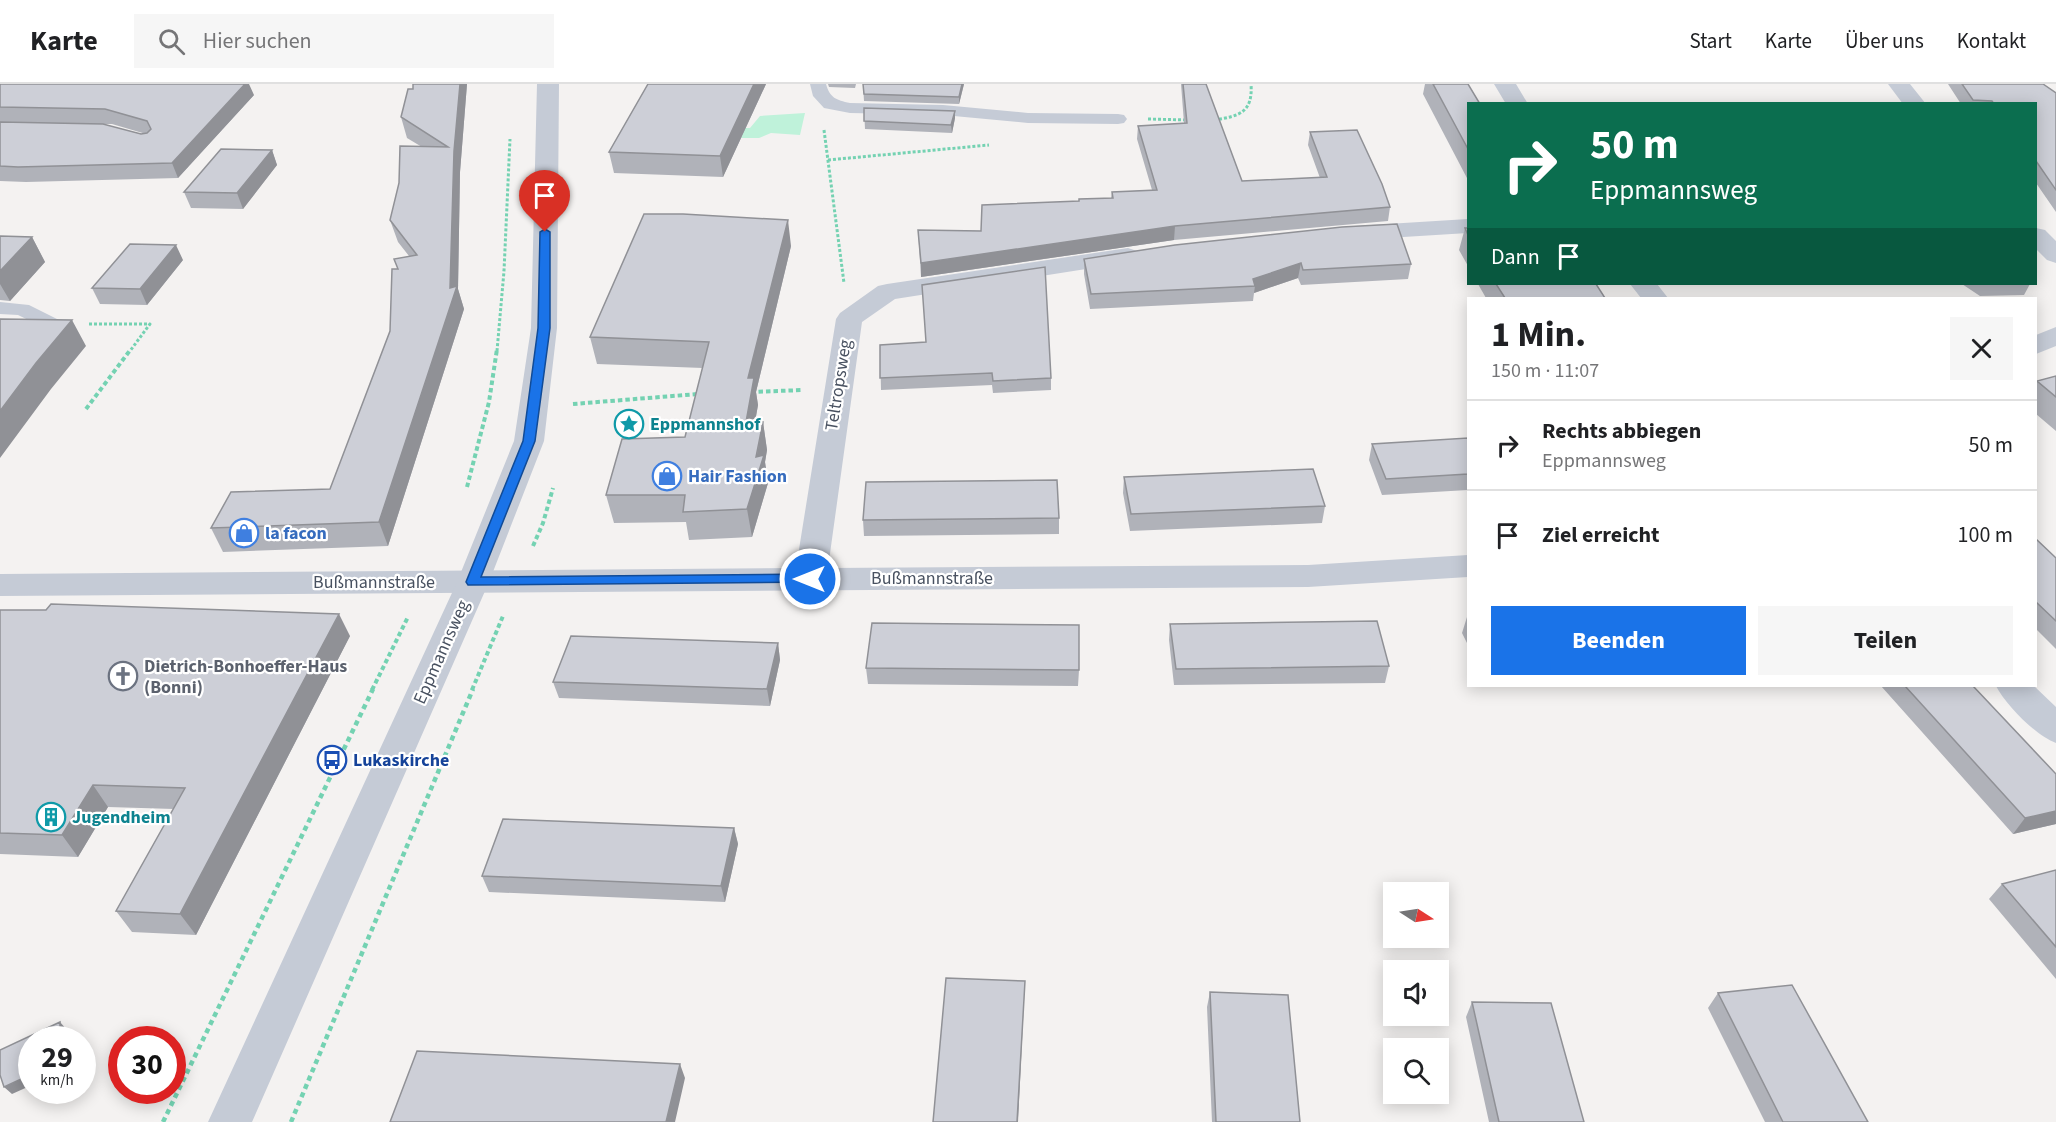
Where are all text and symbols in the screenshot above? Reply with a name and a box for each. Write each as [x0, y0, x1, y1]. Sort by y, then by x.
search box [134, 14, 554, 68]
text: Karte [30, 21, 98, 61]
icon: search [155, 25, 188, 58]
text: Hier suchen [203, 25, 312, 57]
text: Start [1689, 26, 1732, 56]
text: Karte [1765, 26, 1812, 56]
text: Über uns [1845, 26, 1924, 56]
text: Kontakt [1957, 26, 2026, 56]
text: 50 m [1590, 115, 1679, 175]
icon: right [1491, 126, 1569, 204]
pin [519, 170, 570, 232]
text: Eppmannsweg [1590, 171, 1757, 210]
icon: arrive [528, 179, 561, 212]
icon: arrive [1552, 240, 1585, 273]
text: Dann [1491, 241, 1540, 273]
text: 1 Min. [1491, 309, 1586, 360]
button: close [1950, 317, 2013, 380]
street label: Teltropsweg [819, 338, 858, 433]
text: 150 m · 11:07 [1491, 357, 1599, 385]
place icon: Eppmannshof [613, 408, 645, 440]
place label: Eppmannshof [650, 412, 761, 437]
text: Rechts abbiegen [1542, 415, 1701, 447]
icon: right [1491, 429, 1524, 462]
text: 50 m [1968, 429, 2013, 461]
text: Eppmannsweg [1542, 447, 1666, 475]
shop icon: Hair Fashion [651, 460, 683, 492]
place label: Hair Fashion [688, 464, 787, 489]
shop icon: la facon [228, 517, 260, 549]
icon: arrive [1491, 519, 1524, 552]
text: Ziel erreicht [1542, 519, 1660, 551]
text: 100 m [1958, 519, 2013, 551]
place label: la facon [265, 521, 327, 546]
position arrow [778, 547, 842, 611]
street label: Bußmannstraße [871, 566, 993, 591]
street label: Bußmannstraße [313, 570, 435, 595]
street label: Eppmannsweg [407, 596, 476, 708]
button: Beenden [1491, 606, 1746, 675]
button: Teilen [1758, 606, 2013, 675]
place label: Dietrich-Bonhoeffer-Haus (Bonni) [144, 654, 347, 700]
church icon: Dietrich-Bonhoeffer-Haus (Bonni) [107, 660, 139, 692]
bus stop icon: Lukaskirche [316, 744, 348, 776]
place label: Lukaskirche [353, 748, 449, 773]
building icon: Jugendheim [35, 801, 67, 833]
place label: Jugendheim [72, 805, 171, 830]
north arrow [1383, 882, 1449, 948]
map controls [1383, 882, 1449, 1104]
button: sound [1383, 960, 1449, 1026]
speed limit sign: 30 [108, 1026, 186, 1104]
text: 29 [41, 1036, 73, 1079]
button: search [1383, 1038, 1449, 1104]
text: km/h [40, 1070, 74, 1091]

